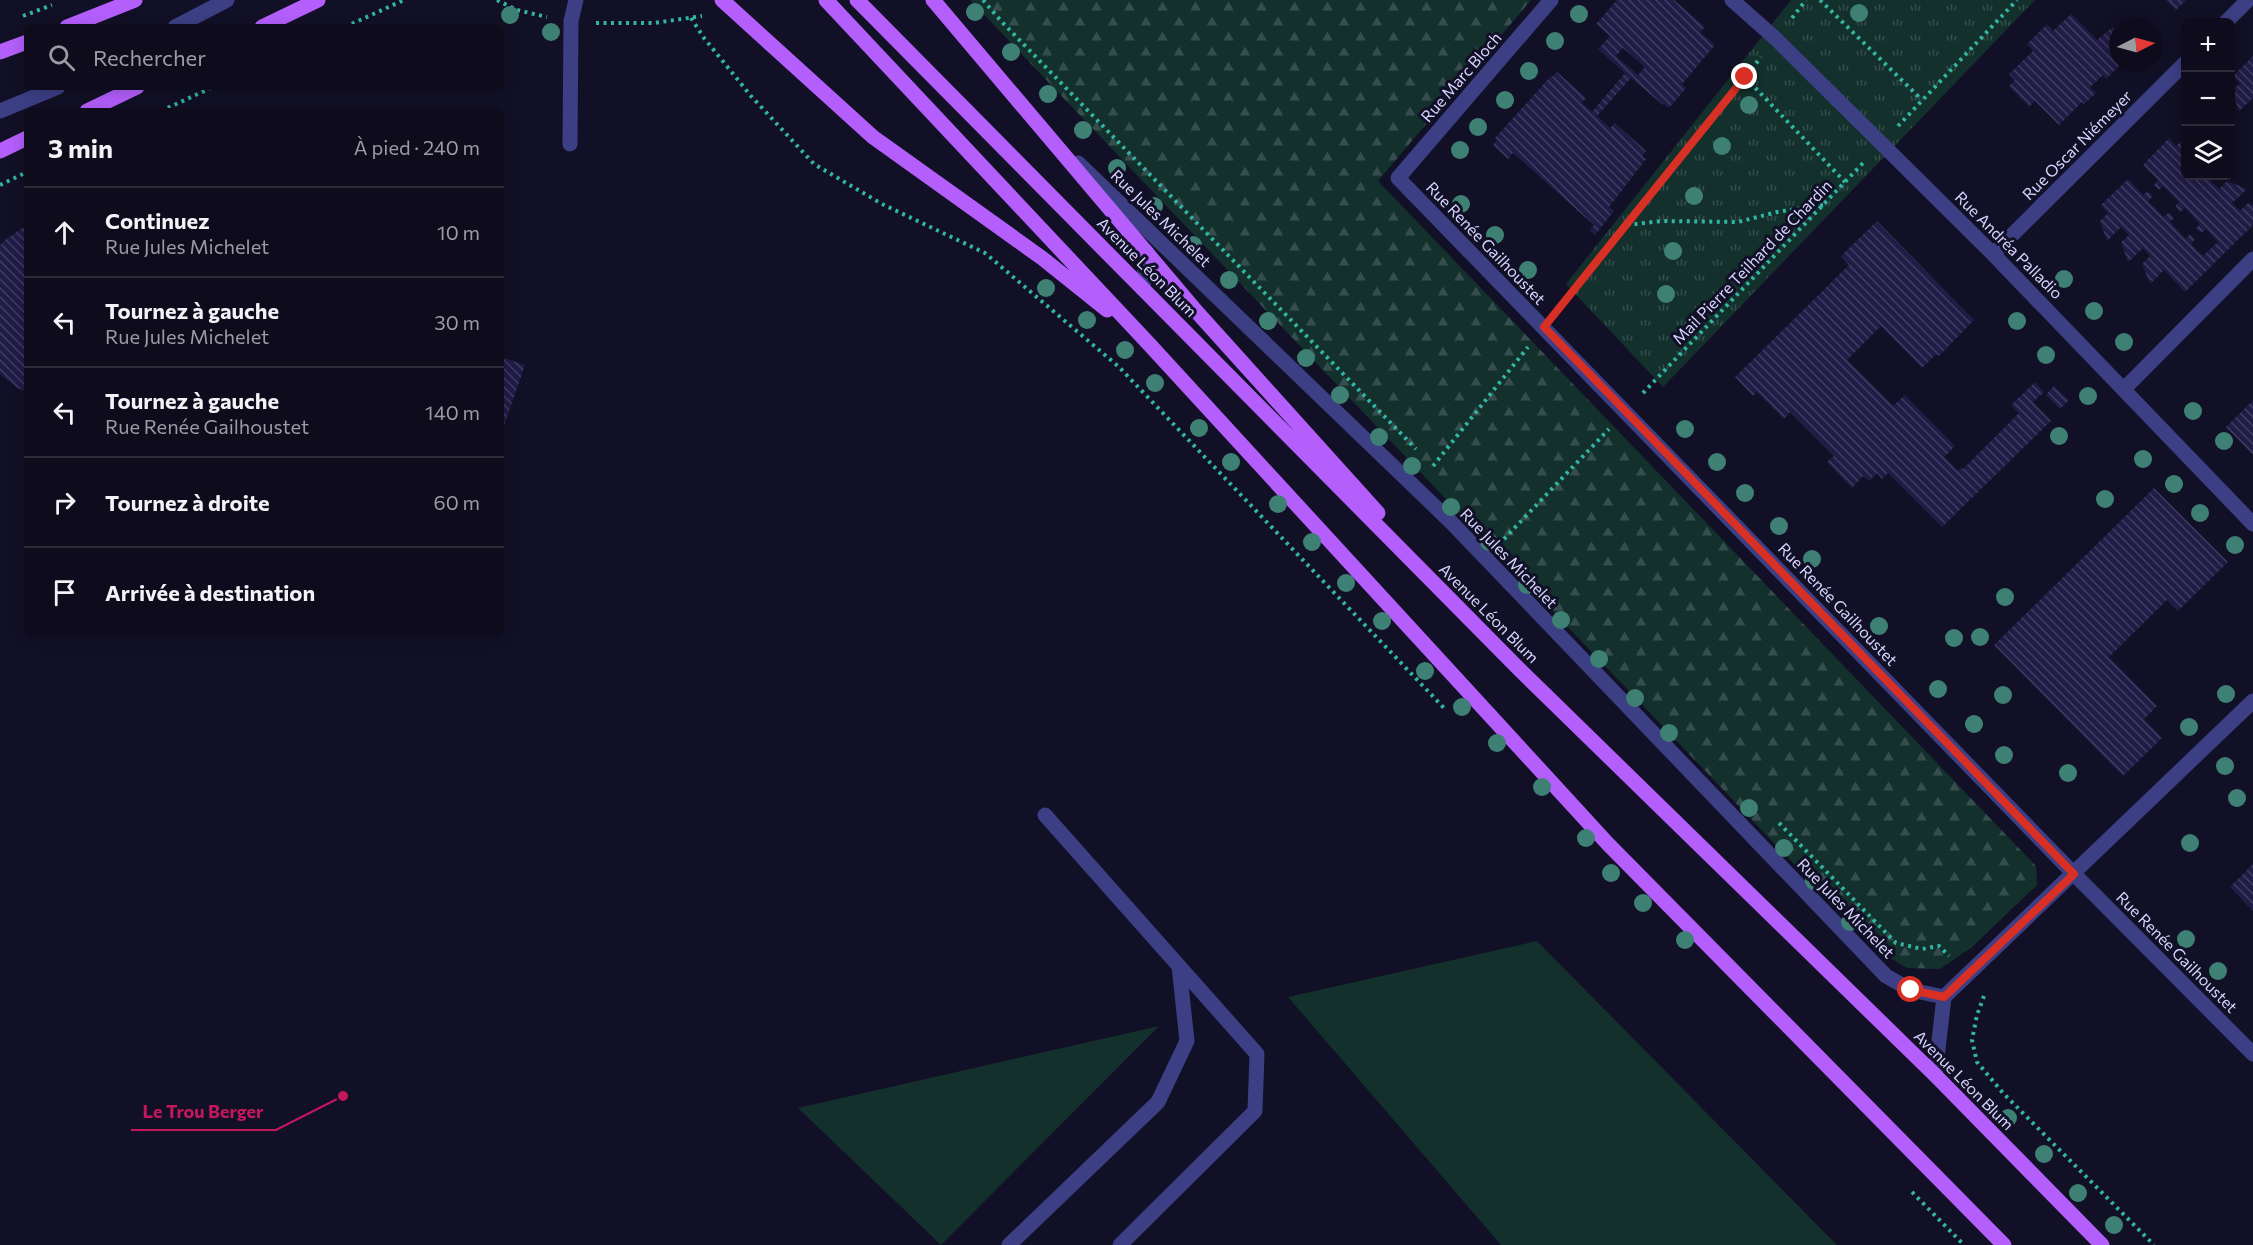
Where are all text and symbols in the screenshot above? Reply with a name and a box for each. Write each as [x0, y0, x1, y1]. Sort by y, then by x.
north arrow [2109, 18, 2163, 72]
map controls [2181, 18, 2235, 180]
button: + [2181, 18, 2235, 72]
search box [24, 24, 504, 90]
street label: Rue Marc Bloch [1416, 28, 1505, 125]
icon: search [45, 41, 78, 74]
text: Rechercher [93, 44, 206, 71]
route end [1731, 63, 1757, 89]
button: − [2181, 72, 2235, 126]
street label: Rue Oscar Niémeyer [2018, 86, 2136, 203]
button: layers [2181, 126, 2235, 180]
text: 3 min [48, 132, 113, 163]
text: À pied · 240 m [354, 135, 480, 159]
street label: Rue Jules Michelet [1107, 165, 1216, 270]
street label: Mail Pierre Teilhard de Chardin [1668, 176, 1835, 348]
street label: Rue Renée Gailhoustet [1423, 177, 1550, 308]
street label: Rue Andréa Palladio [1952, 187, 2067, 302]
text: Continuez [105, 207, 210, 234]
street label: Avenue Léon Blum [1094, 213, 1201, 320]
icon: ahead [48, 216, 81, 249]
text: 10 m [437, 220, 480, 244]
text: Rue Jules Michelet [105, 234, 269, 258]
text: Tournez à gauche [105, 297, 279, 324]
icon: left [48, 306, 81, 339]
text: 30 m [434, 310, 480, 334]
text: Rue Jules Michelet [105, 324, 269, 348]
text: Tournez à gauche [105, 387, 279, 414]
icon: left [48, 396, 81, 429]
text: 140 m [425, 400, 480, 424]
text: Rue Renée Gailhoustet [105, 414, 309, 438]
icon: right [48, 486, 81, 519]
text: Tournez à droite [105, 489, 270, 516]
text: 60 m [434, 490, 480, 514]
street label: Rue Jules Michelet [1457, 504, 1562, 612]
street label: Rue Renée Gailhoustet [1775, 538, 1902, 669]
street label: Avenue Léon Blum [1436, 559, 1543, 666]
icon: arrive [48, 576, 81, 609]
text: Arrivée à destination [105, 579, 315, 606]
street label: Rue Jules Michelet [1794, 854, 1899, 962]
street label: Rue Renée Gailhoustet [2113, 887, 2242, 1016]
route start [1897, 976, 1923, 1002]
street label: Avenue Léon Blum [1911, 1026, 2018, 1133]
callout: Le Trou Berger [131, 1094, 276, 1130]
text: Le Trou Berger [143, 1100, 264, 1122]

